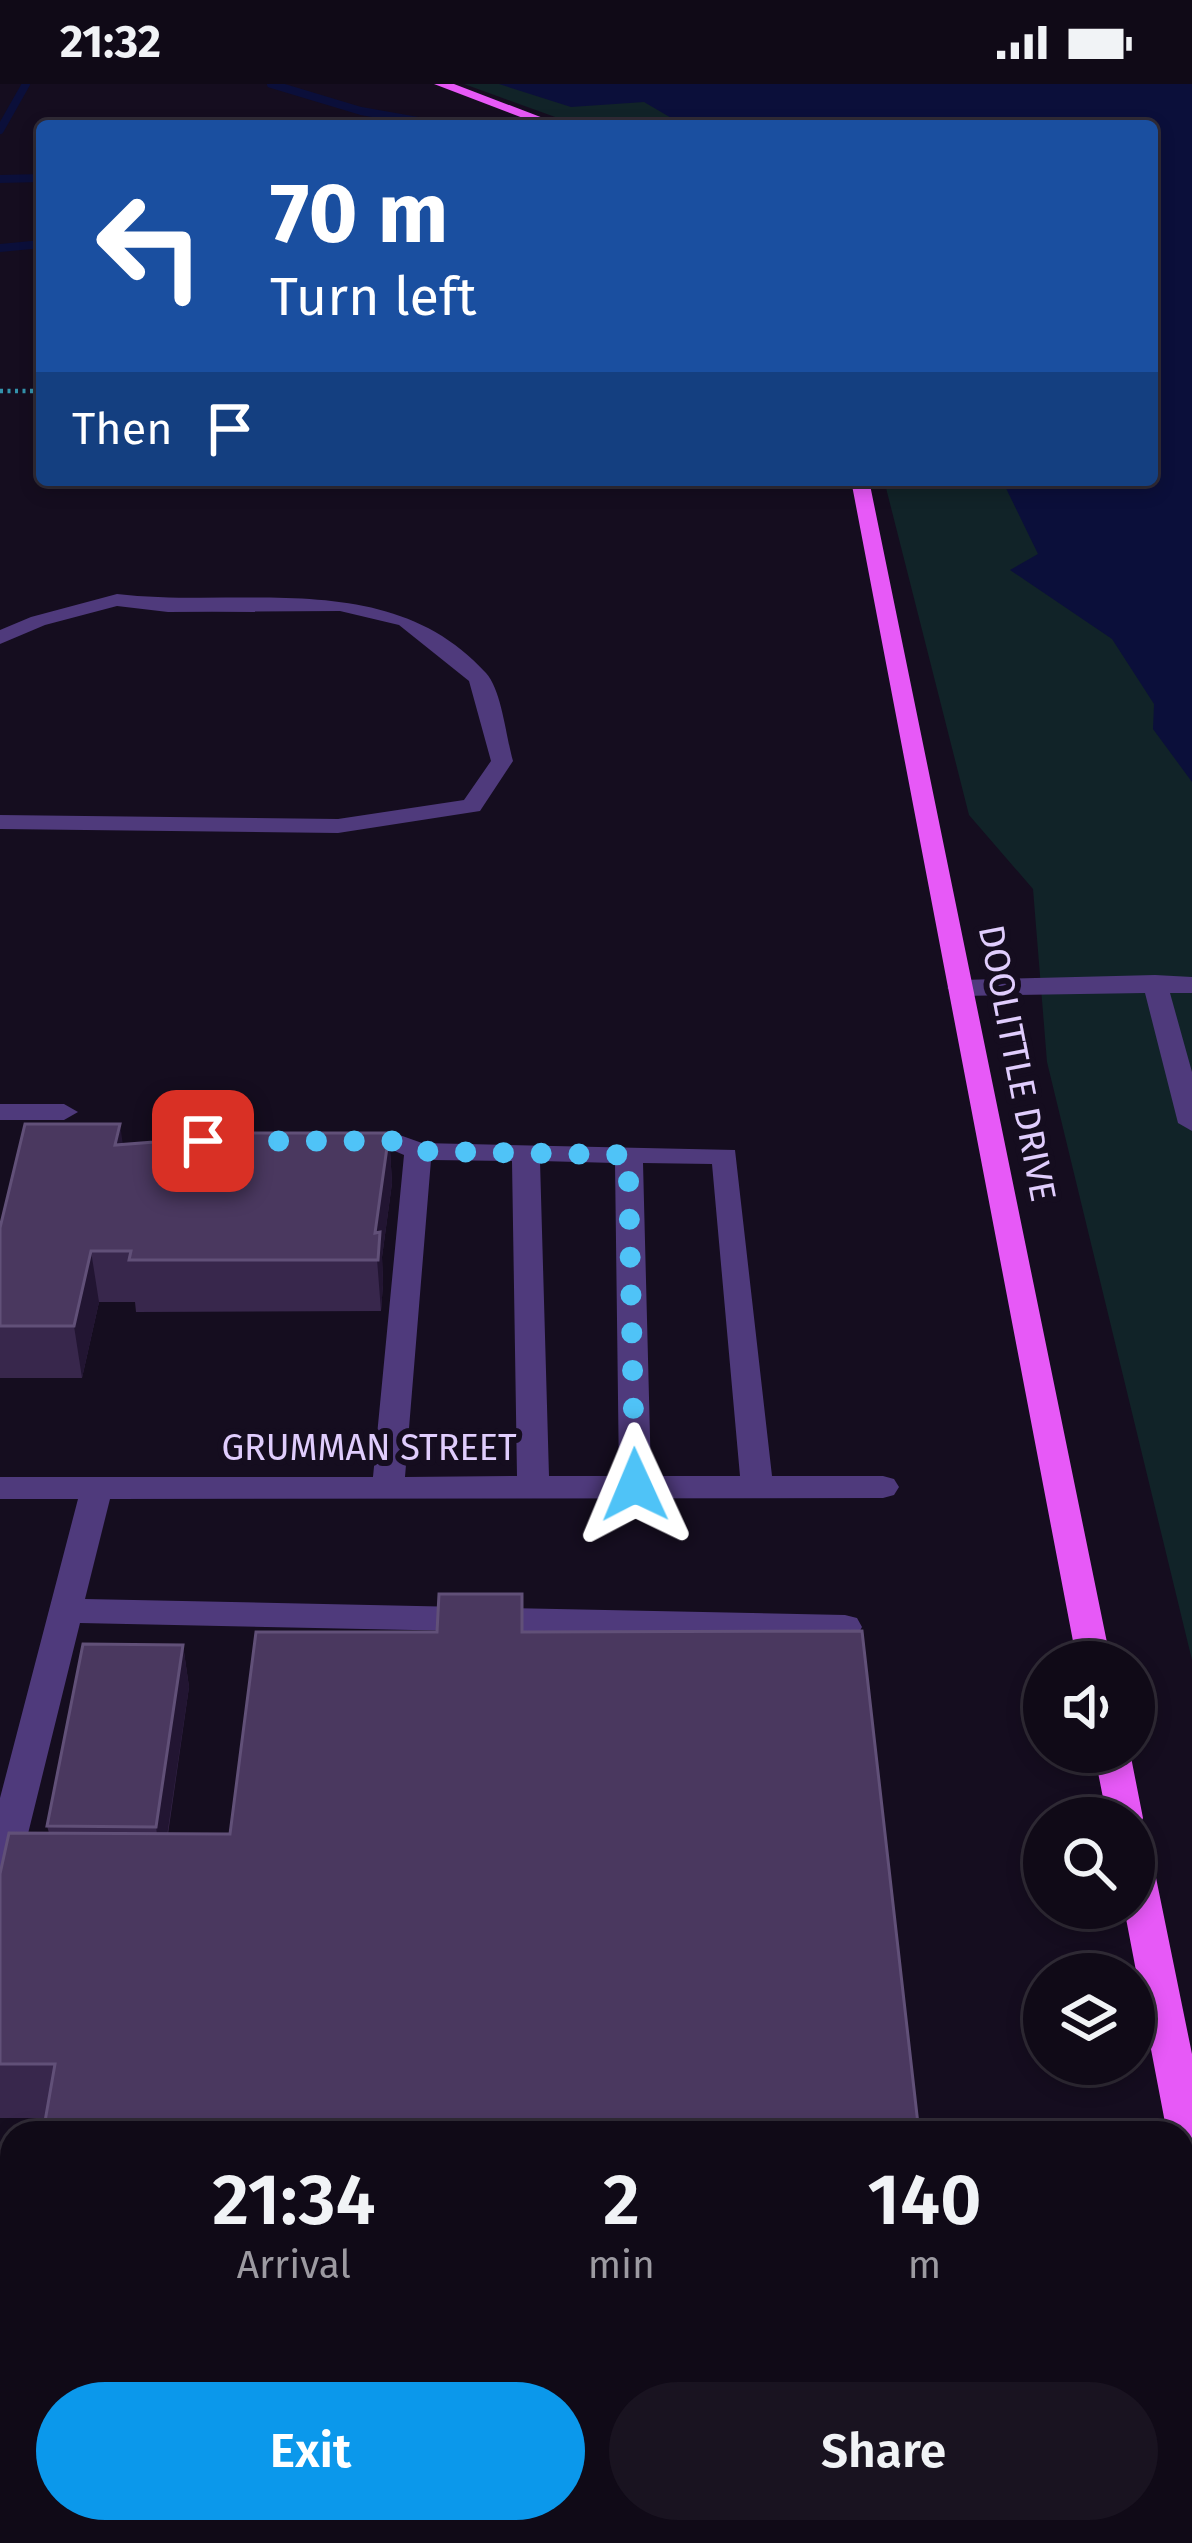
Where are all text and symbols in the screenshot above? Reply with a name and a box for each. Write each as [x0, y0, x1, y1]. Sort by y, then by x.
text: 21:32 [60, 15, 161, 69]
text: 70 m [270, 163, 448, 264]
icon: left [72, 168, 228, 324]
text: Turn left [270, 265, 477, 329]
icon: arrive [197, 396, 263, 462]
text: Then [72, 402, 173, 456]
street label: DOOLITTLE DRIVE [969, 921, 1065, 1205]
pin [152, 1090, 254, 1192]
icon: arrive [170, 1108, 236, 1174]
position arrow [572, 1422, 698, 1548]
street label: GRUMMAN STREET [221, 1426, 517, 1470]
map controls [1023, 1641, 1155, 2085]
button: sound [1023, 1641, 1155, 1773]
button: search [1023, 1797, 1155, 1929]
button: layers [1023, 1953, 1155, 2085]
text: 21:34 [212, 2157, 375, 2243]
text: 2 [603, 2157, 640, 2243]
text: 140 [867, 2157, 982, 2243]
text: Arrival [237, 2242, 351, 2288]
text: min [588, 2242, 655, 2288]
text: m [908, 2242, 941, 2288]
button: Exit [36, 2382, 585, 2520]
button: Share [609, 2382, 1158, 2520]

